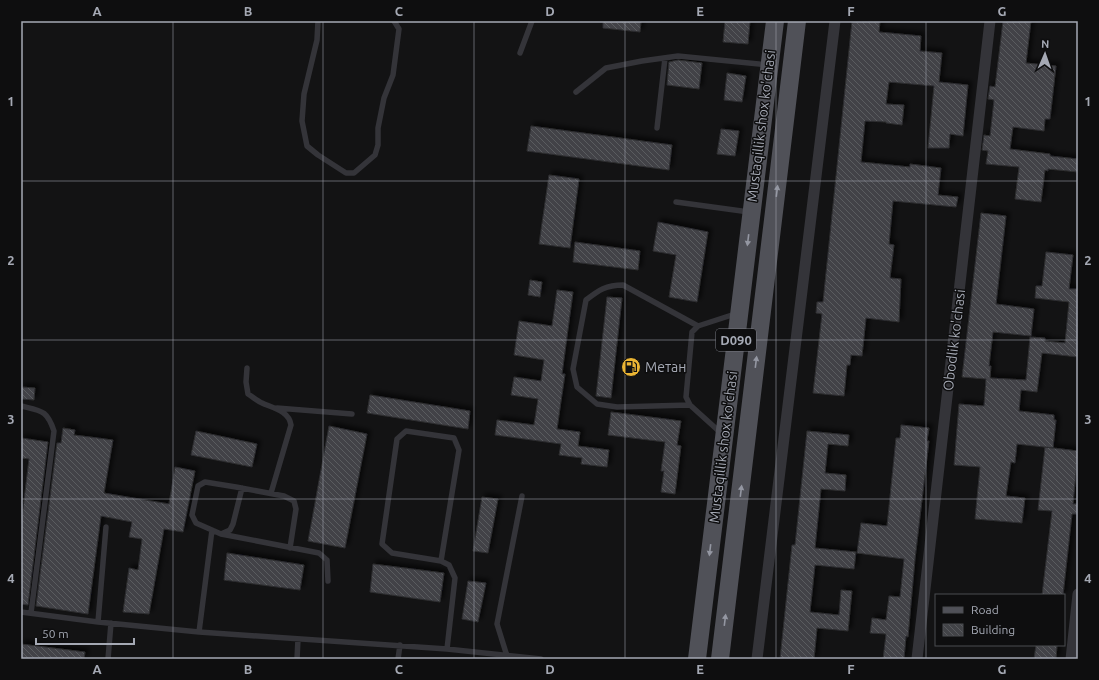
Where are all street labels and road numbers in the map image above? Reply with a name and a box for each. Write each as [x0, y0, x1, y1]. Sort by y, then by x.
street label: Mustaqillik shox ko'chasi [744, 49, 778, 203]
street label: Obodlik ko'chasi [940, 288, 968, 392]
road number: D090 [716, 329, 756, 351]
street label: Mustaqillik shox ko'chasi [706, 370, 740, 524]

